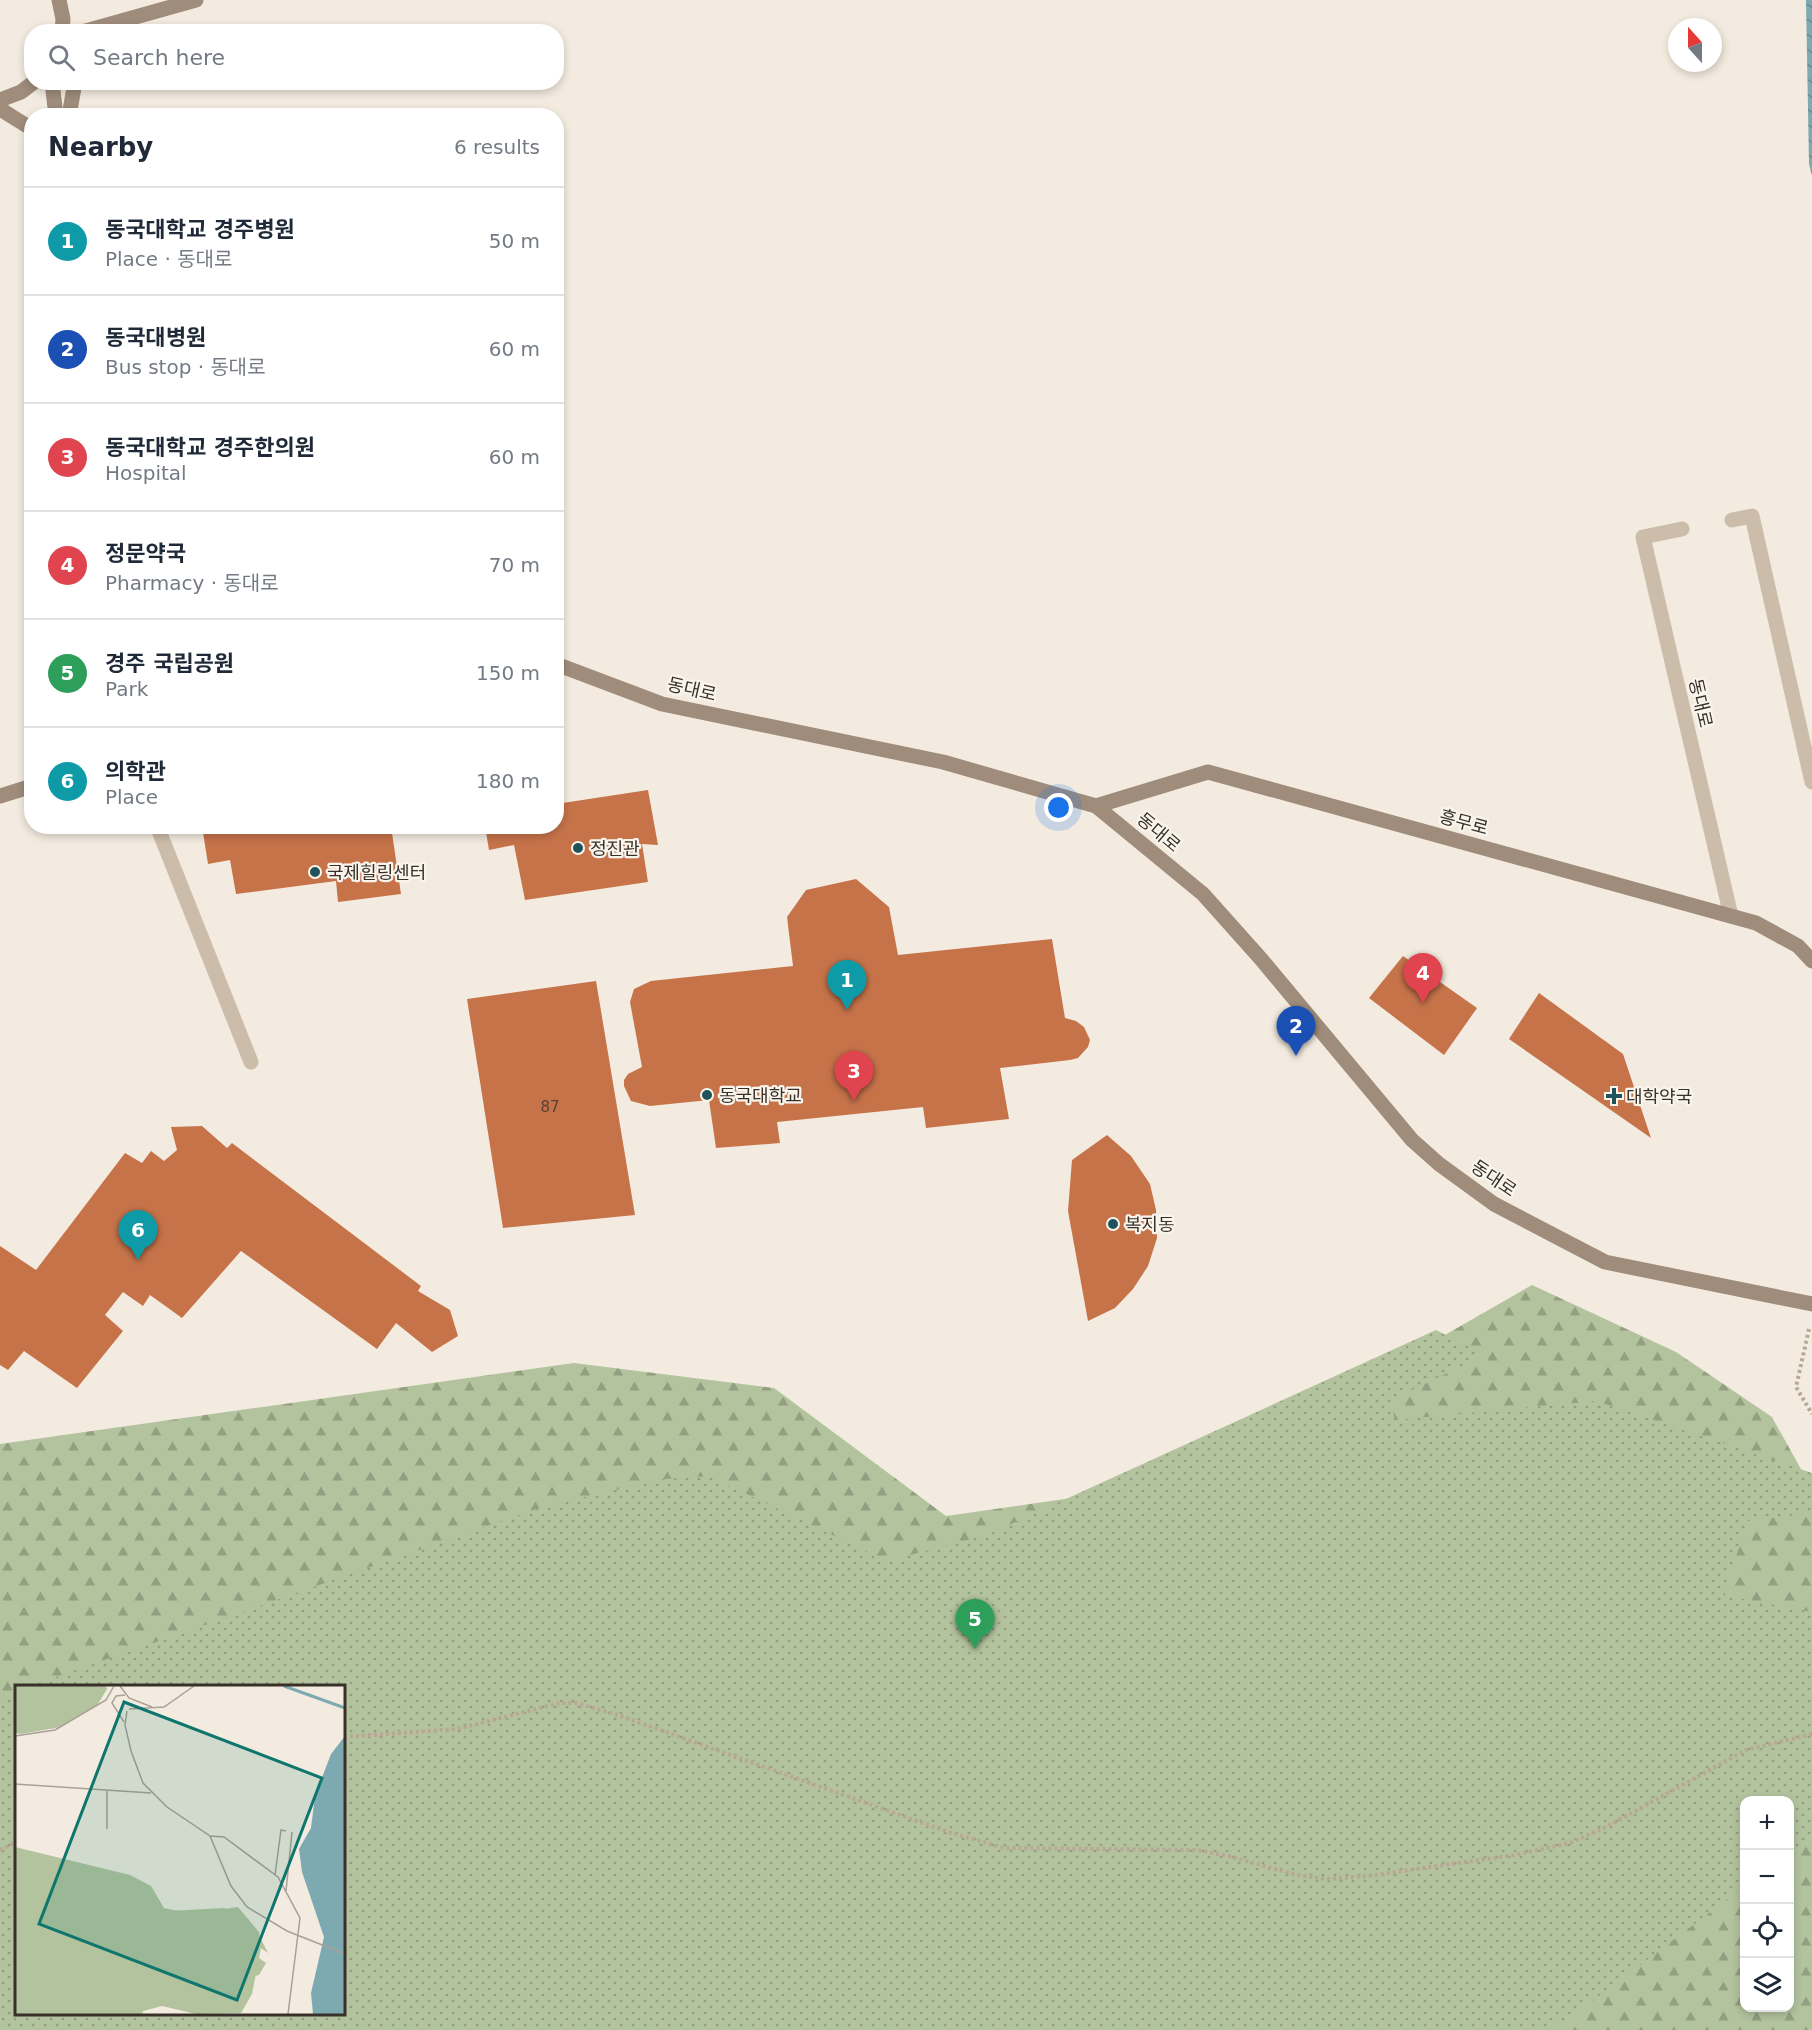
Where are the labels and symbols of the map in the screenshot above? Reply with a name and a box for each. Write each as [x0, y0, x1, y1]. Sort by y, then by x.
north arrow [1668, 18, 1722, 72]
street label: 동대로 [665, 673, 719, 705]
street label: 동대로 [1685, 676, 1717, 730]
your location [1044, 793, 1073, 822]
street label: 흥무로 [1437, 805, 1491, 839]
street label: 동대로 [1133, 808, 1185, 856]
place label: 정진관 [590, 838, 640, 859]
marker: 정진관 [571, 841, 585, 855]
place label: 국제힐링센터 [327, 862, 426, 883]
marker: 국제힐링센터 [308, 865, 322, 879]
pin: 4 [1404, 954, 1442, 1003]
pin: 1 [828, 960, 866, 1010]
pin: 2 [1276, 1006, 1316, 1056]
pin: 3 [834, 1052, 874, 1101]
place label: 동국대학교 [719, 1085, 802, 1106]
place label: 대학약국 [1626, 1086, 1692, 1107]
marker: 동국대학교 [700, 1088, 714, 1102]
marker: 대학약국 [1607, 1089, 1621, 1103]
house number: 87 [540, 1098, 560, 1116]
street label: 동대로 [1468, 1155, 1520, 1201]
pin: 6 [118, 1210, 158, 1260]
place label: 복지동 [1125, 1214, 1175, 1235]
marker: 복지동 [1106, 1217, 1120, 1231]
pin: 5 [956, 1600, 994, 1649]
inset map [15, 1685, 345, 2015]

